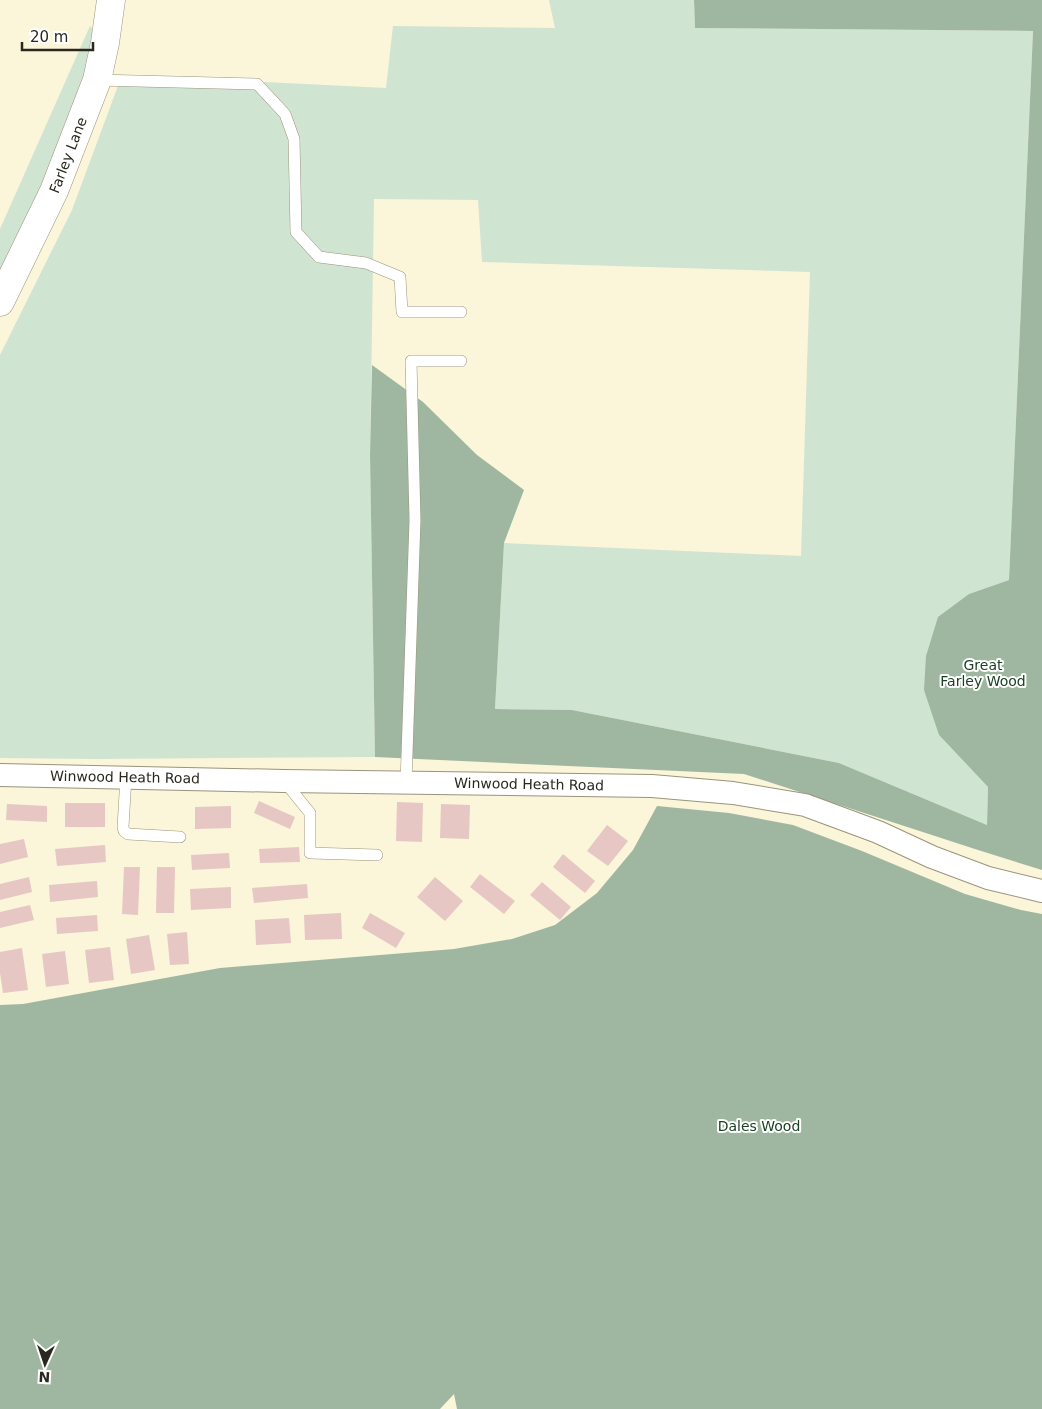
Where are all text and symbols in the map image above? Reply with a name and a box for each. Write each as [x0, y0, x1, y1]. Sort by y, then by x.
scale bar [22, 20, 94, 52]
text: 20 m [30, 28, 68, 46]
street label: Farley Lane [46, 115, 90, 195]
park label: Great Farley Wood [940, 657, 1026, 689]
street label: Winwood Heath Road [50, 768, 200, 786]
street label: Winwood Heath Road [454, 775, 604, 793]
park label: Dales Wood [718, 1118, 800, 1134]
north arrow [20, 1339, 70, 1389]
text: N [38, 1369, 51, 1385]

